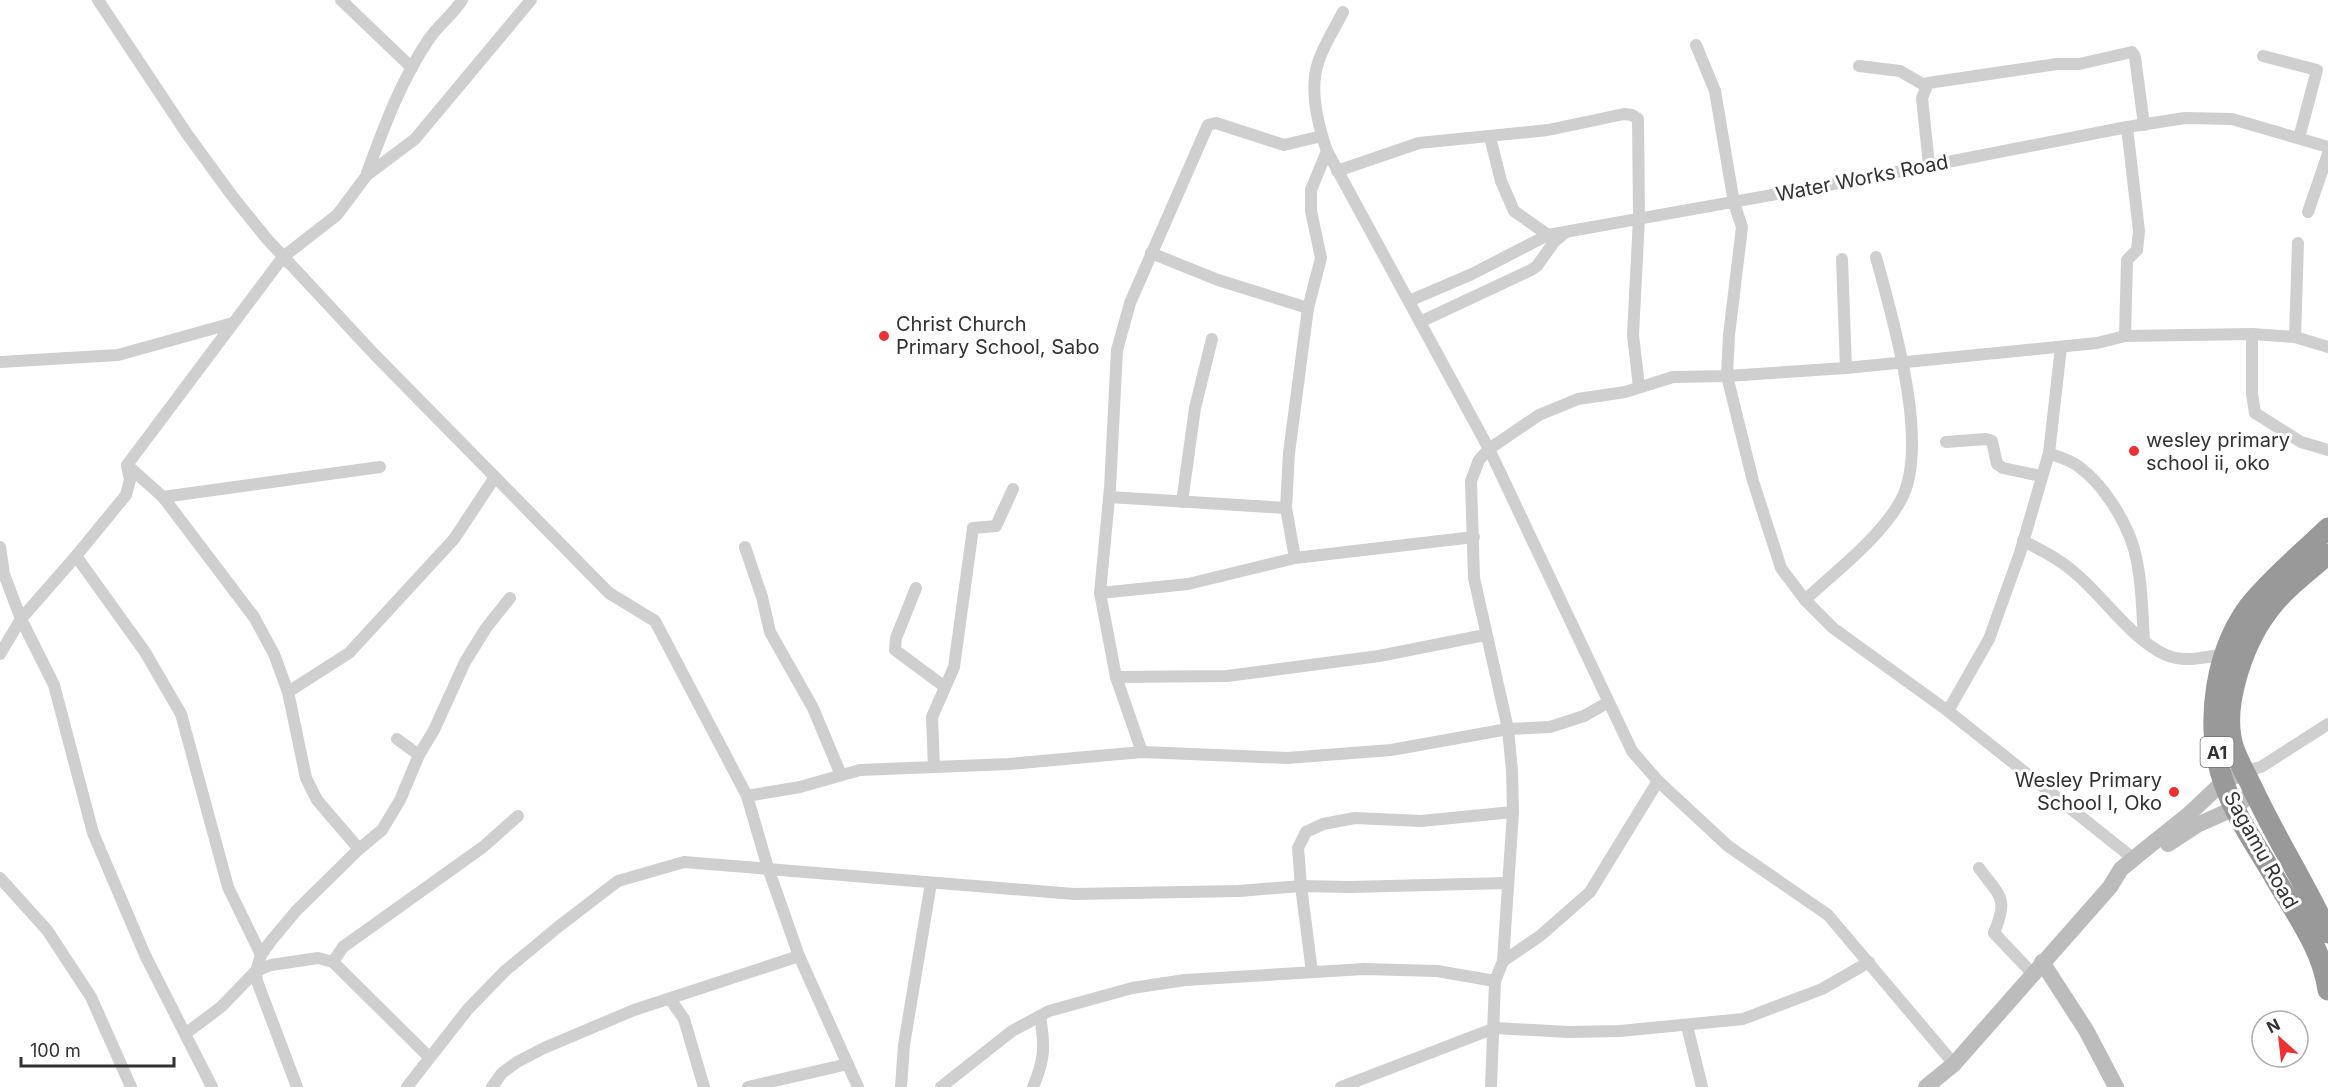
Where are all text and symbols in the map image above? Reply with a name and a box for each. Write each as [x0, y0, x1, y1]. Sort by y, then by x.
street label: Water Works Road [1774, 150, 1950, 206]
place label: Christ Church Primary School, Sabo [896, 312, 1100, 359]
marker: Christ Church Primary School, Sabo [877, 329, 891, 343]
place label: wesley primary school ii, oko [2146, 428, 2290, 475]
marker: wesley primary school ii, oko [2127, 444, 2141, 458]
road number: A1 [2200, 737, 2234, 767]
place label: Wesley Primary School I, Oko [2015, 768, 2162, 815]
marker: Wesley Primary School I, Oko [2167, 785, 2181, 799]
street label: Sagamu Road [2219, 787, 2303, 913]
north arrow [2250, 1009, 2310, 1069]
text: N [2263, 1014, 2283, 1037]
scale bar [21, 1030, 174, 1068]
text: 100 m [30, 1040, 81, 1061]

